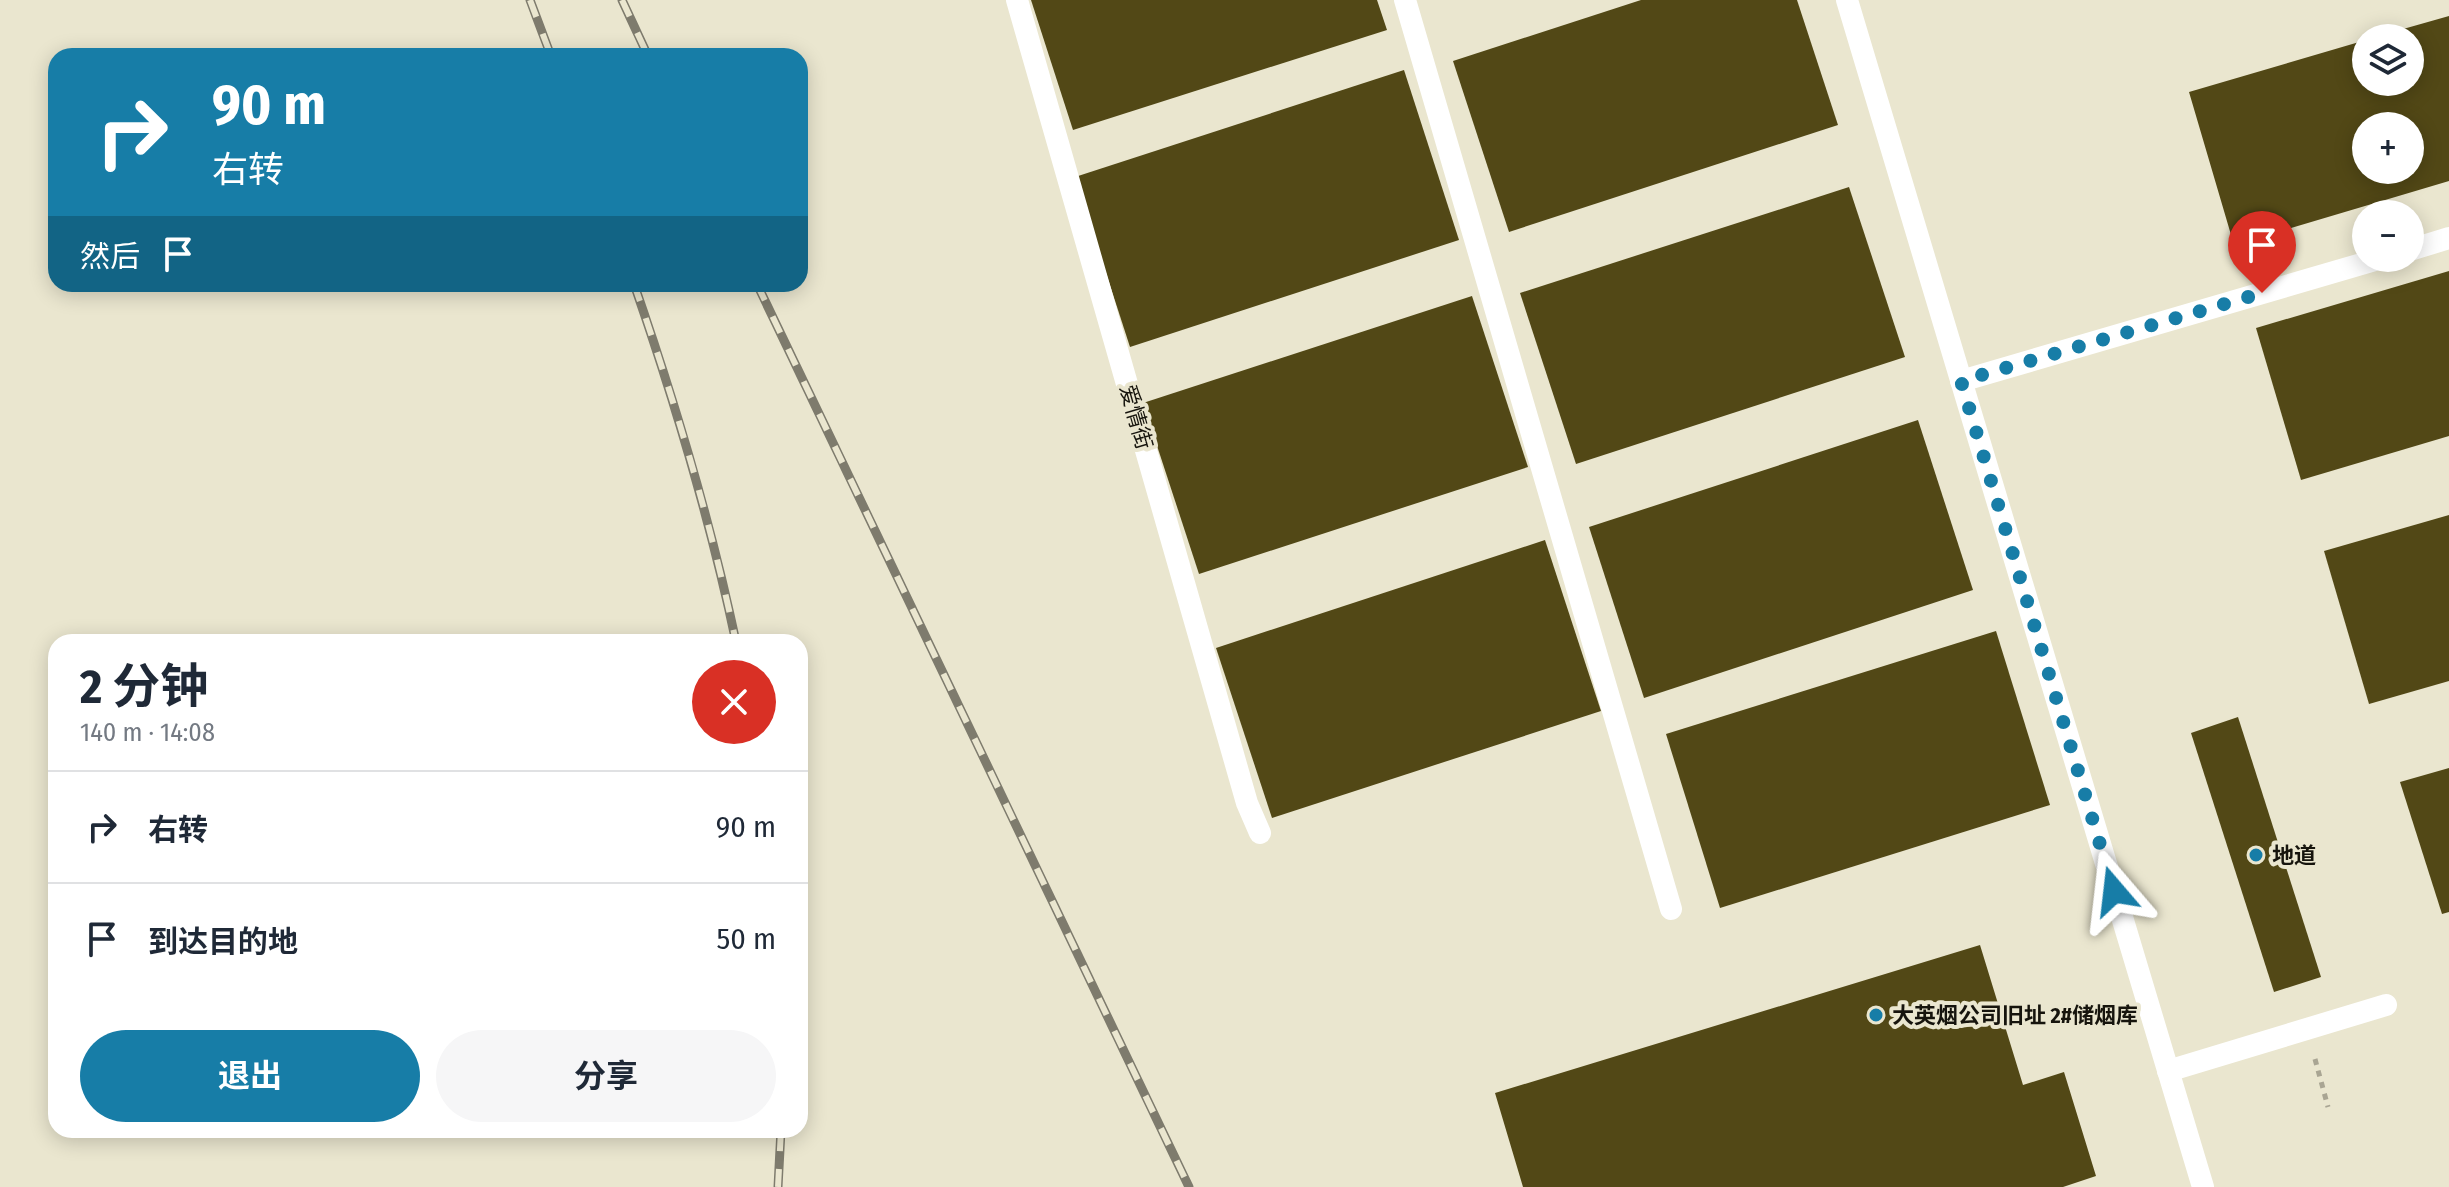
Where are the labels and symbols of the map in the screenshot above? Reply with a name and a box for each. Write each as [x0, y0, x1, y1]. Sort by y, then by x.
pin [2228, 211, 2296, 293]
street label: 爱情街 [1114, 382, 1158, 452]
place label: 地道 [2272, 842, 2316, 869]
marker: 地道 [2247, 846, 2265, 864]
position arrow [2072, 849, 2156, 933]
place label: 大英烟公司旧址 2#储烟库 [1892, 1002, 2138, 1029]
marker: 大英烟公司旧址 2#储烟库 [1867, 1006, 1885, 1024]

